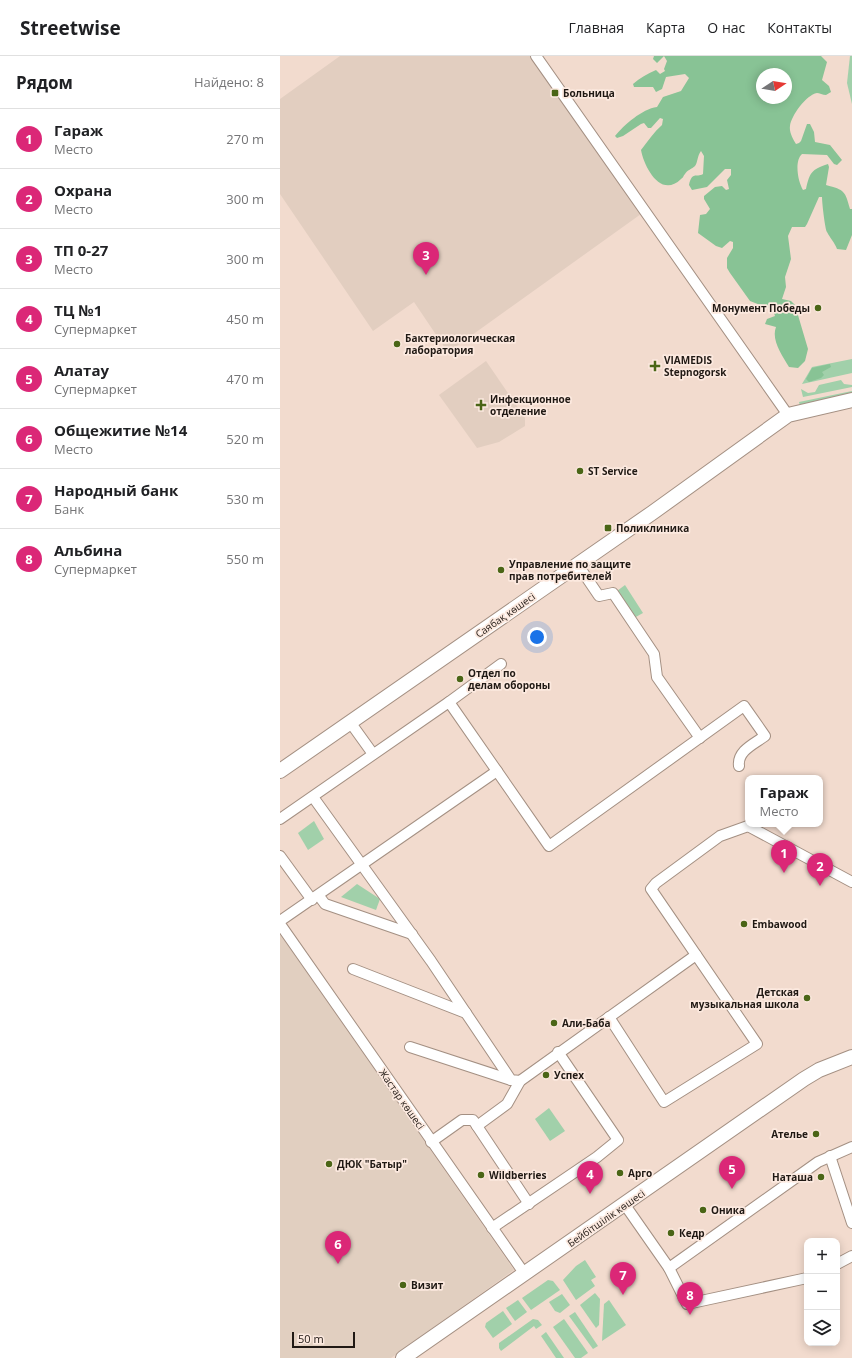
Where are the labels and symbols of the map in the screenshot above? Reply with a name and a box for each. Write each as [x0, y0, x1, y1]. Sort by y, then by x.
north arrow [756, 68, 792, 104]
place label: Больница [563, 86, 615, 100]
marker: Больница [550, 88, 560, 98]
pin: 3 [413, 242, 439, 275]
place label: Монумент Победы [712, 301, 810, 315]
marker: Монумент Победы [813, 303, 823, 313]
place label: Бактериологическая лаборатория [405, 331, 515, 357]
marker: Бактериологическая лаборатория [392, 339, 402, 349]
place label: VIAMEDIS Stepnogorsk [664, 353, 727, 379]
marker: VIAMEDIS Stepnogorsk [649, 360, 661, 372]
place label: Инфекционное отделение [490, 392, 571, 418]
marker: Инфекционное отделение [475, 399, 487, 411]
place label: ST Service [588, 464, 638, 478]
marker: ST Service [575, 466, 585, 476]
place label: Поликлиника [616, 521, 689, 535]
marker: Поликлиника [603, 523, 613, 533]
place label: Управление по защите прав потребителей [509, 557, 631, 583]
marker: Управление по защите прав потребителей [496, 565, 506, 575]
street label: Саябақ көшесі [472, 589, 538, 641]
your location [527, 627, 547, 647]
place label: Отдел по делам обороны [468, 666, 550, 692]
marker: Отдел по делам обороны [455, 674, 465, 684]
pin: 1 [771, 840, 797, 873]
pin: 2 [807, 853, 833, 886]
place label: Embawood [752, 917, 807, 931]
marker: Embawood [739, 919, 749, 929]
place label: Детская музыкальная школа [690, 985, 799, 1011]
marker: Детская музыкальная школа [802, 993, 812, 1003]
place label: Али-Баба [562, 1016, 610, 1030]
marker: Али-Баба [549, 1018, 559, 1028]
street label: Жастар көшесі [376, 1066, 428, 1132]
place label: Успех [554, 1068, 584, 1082]
marker: Успех [541, 1070, 551, 1080]
place label: Ателье [771, 1127, 808, 1141]
marker: Ателье [811, 1129, 821, 1139]
pin: 5 [719, 1156, 745, 1189]
place label: ДЮК "Батыр" [337, 1157, 407, 1171]
marker: ДЮК "Батыр" [324, 1159, 334, 1169]
pin: 4 [577, 1161, 603, 1194]
place label: Арго [628, 1166, 652, 1180]
place label: Wildberries [489, 1168, 546, 1182]
marker: Арго [615, 1168, 625, 1178]
marker: Wildberries [476, 1170, 486, 1180]
place label: Наташа [772, 1170, 813, 1184]
marker: Наташа [816, 1172, 826, 1182]
street label: Бейбітшілік көшесі [564, 1186, 648, 1250]
place label: Оника [711, 1203, 745, 1217]
marker: Оника [698, 1205, 708, 1215]
place label: Кедр [679, 1226, 705, 1240]
marker: Кедр [666, 1228, 676, 1238]
pin: 6 [325, 1231, 351, 1264]
pin: 7 [610, 1262, 636, 1295]
place label: Визит [411, 1278, 444, 1292]
marker: Визит [398, 1280, 408, 1290]
pin: 8 [677, 1282, 703, 1315]
scale bar [292, 1330, 355, 1349]

